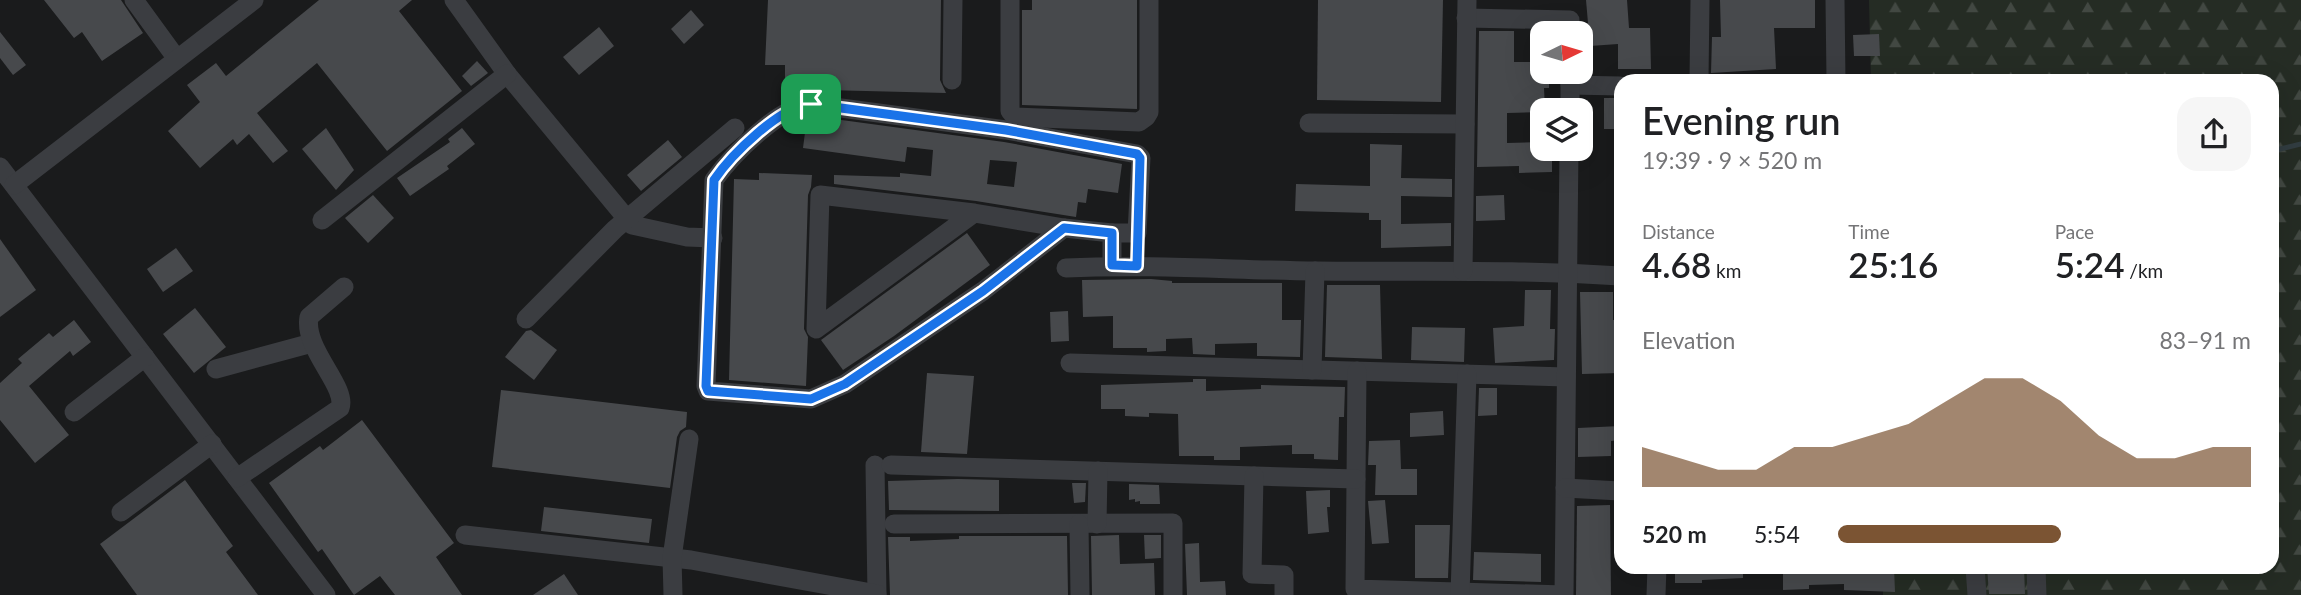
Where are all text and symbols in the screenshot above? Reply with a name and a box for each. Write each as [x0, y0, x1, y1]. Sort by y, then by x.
north arrow [1530, 21, 1592, 84]
map controls [1530, 21, 1593, 161]
pin [781, 74, 841, 134]
icon: arrive [792, 85, 830, 123]
text: Evening run [1642, 97, 1841, 143]
button: share [2177, 97, 2251, 171]
button: layers [1530, 98, 1593, 161]
text: 19:39 · 9 × 520 m [1642, 146, 1822, 174]
text: Distance [1642, 220, 1715, 243]
text: Time [1848, 220, 1890, 243]
text: Pace [2055, 220, 2094, 243]
text: 4.68 [1642, 243, 1711, 285]
text: 25:16 [1848, 243, 1938, 285]
text: 5:24 [2055, 243, 2124, 285]
text: km [1711, 259, 1741, 282]
text: /km [2124, 259, 2163, 282]
text: Elevation [1642, 326, 1735, 354]
text: 83–91 m [2159, 326, 2251, 354]
text: 520 m [1642, 520, 1707, 548]
text: 5:54 [1754, 520, 1800, 548]

